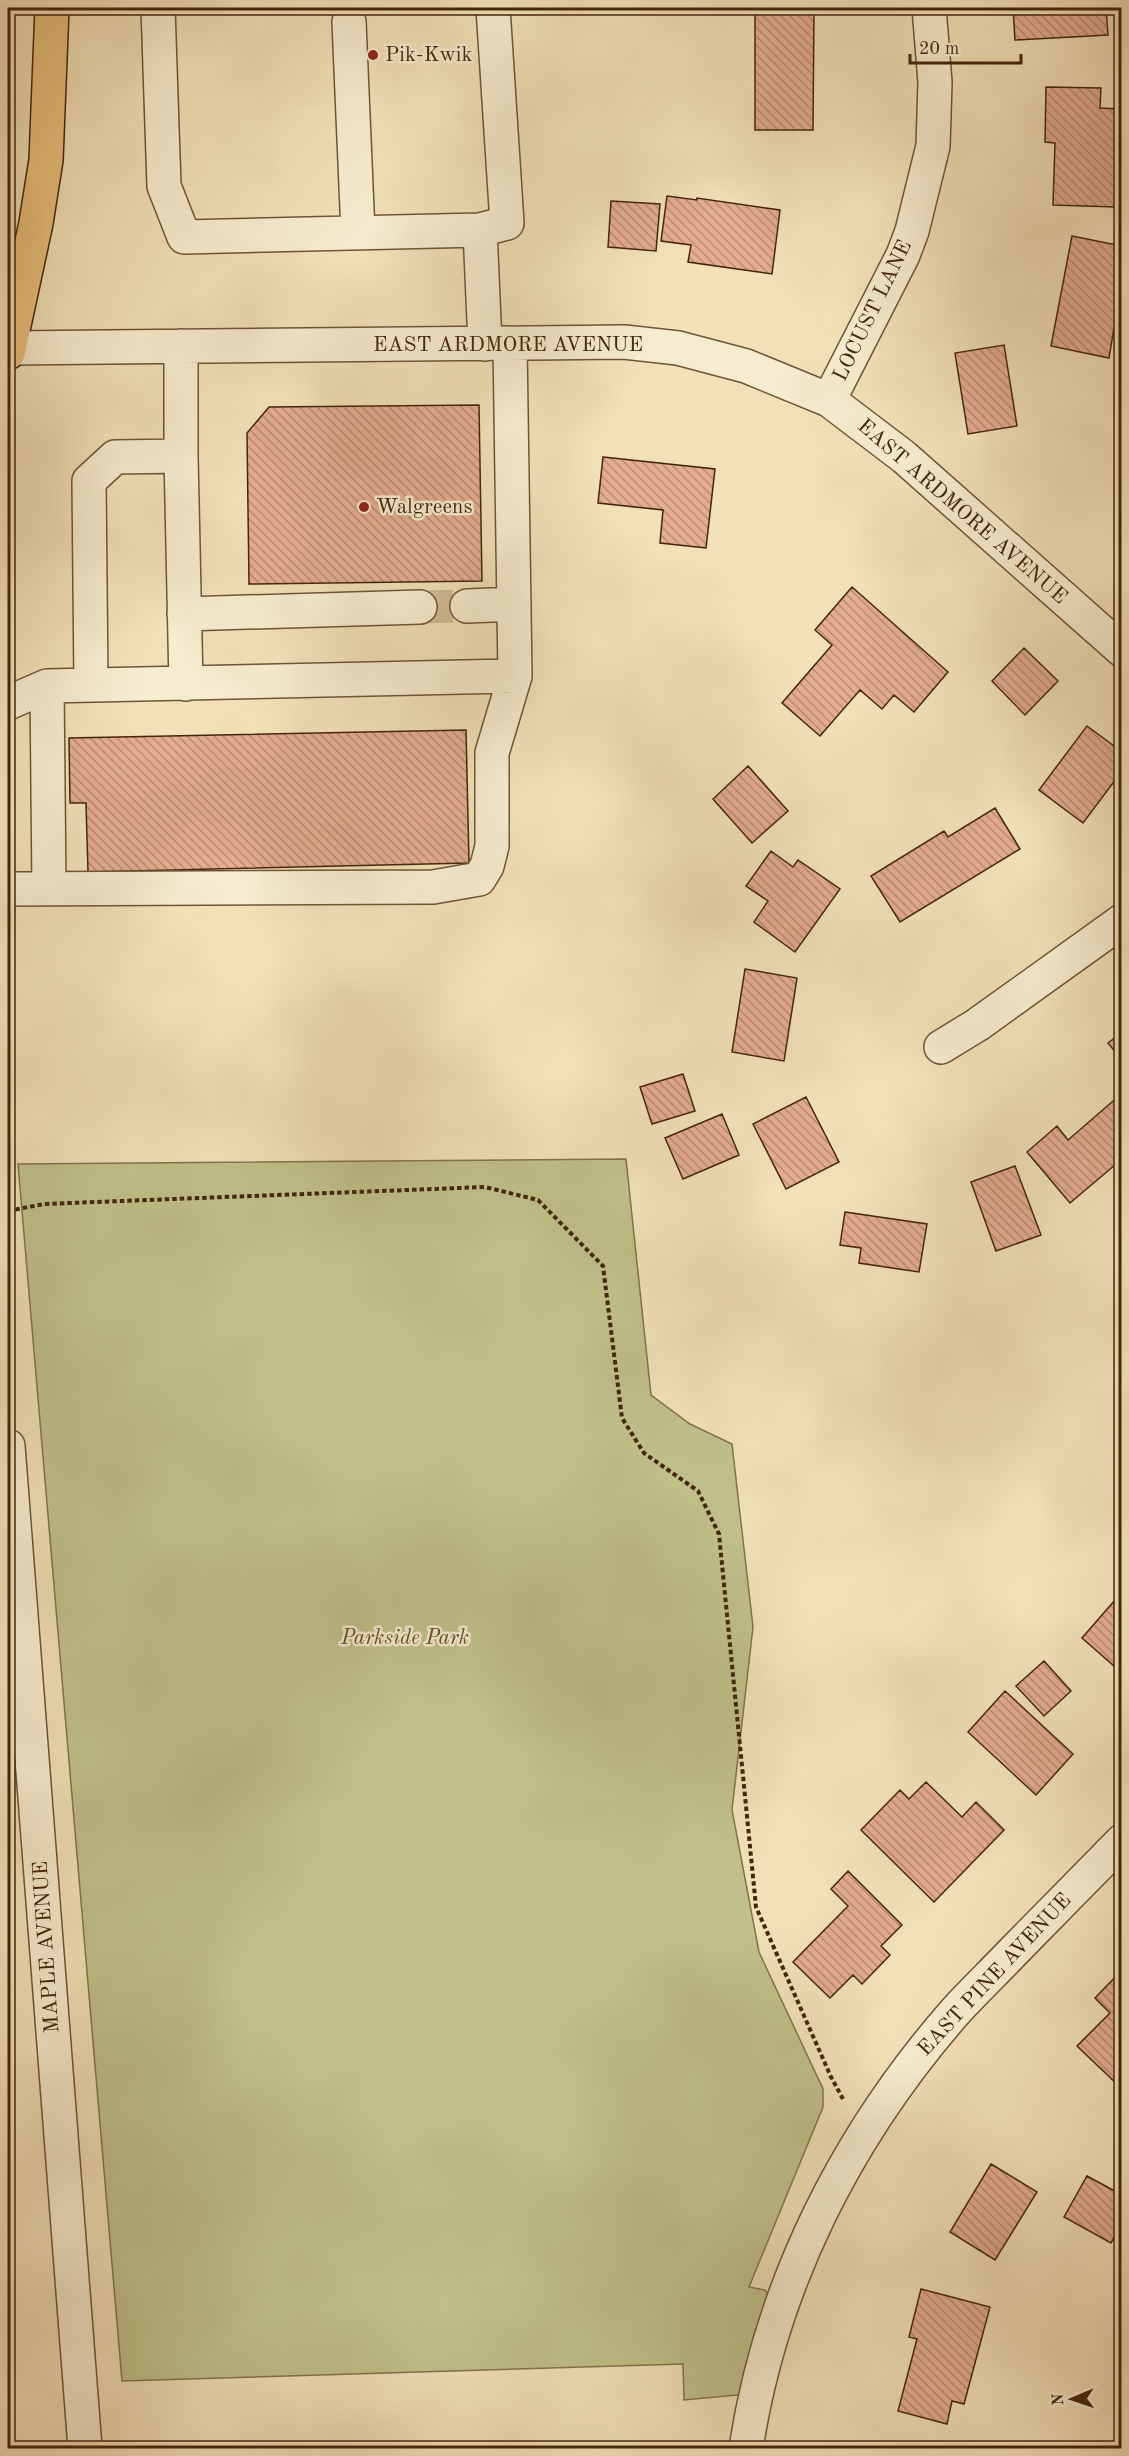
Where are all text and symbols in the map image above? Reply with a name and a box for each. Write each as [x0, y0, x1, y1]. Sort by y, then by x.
scale bar [910, 27, 1021, 65]
text: 20 m [919, 40, 959, 58]
place label: Pik-Kwik [385, 45, 472, 66]
marker: Pik-Kwik [366, 48, 380, 62]
street label: LOCUST LANE [830, 237, 916, 385]
street label: EAST ARDMORE AVENUE [373, 335, 643, 356]
street label: EAST ARDMORE AVENUE [853, 416, 1071, 608]
place label: Walgreens [376, 497, 473, 518]
marker: Walgreens [357, 500, 371, 514]
park label: Parkside Park [340, 1628, 469, 1649]
street label: MAPLE AVENUE [31, 1860, 63, 2034]
street label: EAST PINE AVENUE [914, 1890, 1076, 2060]
north arrow [1042, 2369, 1102, 2429]
text: N [1051, 2392, 1067, 2406]

